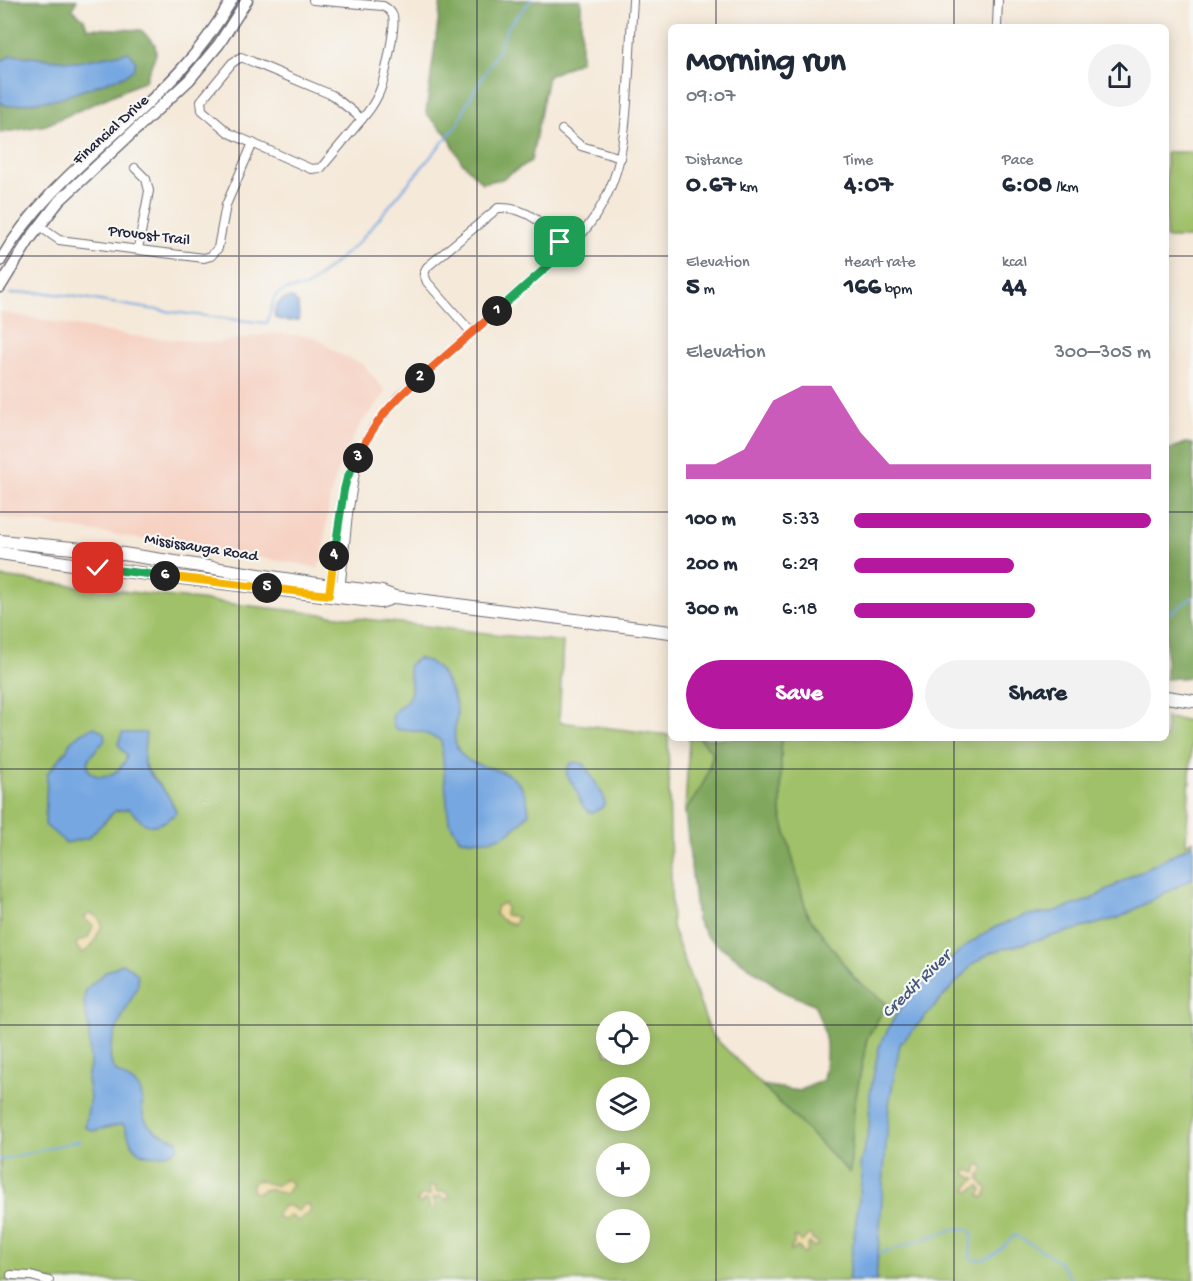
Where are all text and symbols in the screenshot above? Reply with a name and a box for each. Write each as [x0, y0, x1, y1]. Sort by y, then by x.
text: Morning run [686, 44, 846, 82]
button: share [1088, 44, 1151, 107]
text: 09:07 [686, 86, 735, 109]
street label: Financial Drive [69, 91, 154, 171]
text: Distance [686, 152, 743, 171]
text: Time [844, 152, 873, 171]
text: Pace [1002, 152, 1033, 171]
text: 0.67 [686, 171, 736, 202]
text: 4:07 [844, 171, 893, 202]
text: 6:08 [1002, 171, 1052, 202]
text: km [736, 179, 758, 198]
text: /km [1052, 179, 1078, 198]
pin [534, 216, 585, 267]
street label: Provost Trail [106, 222, 191, 251]
icon: arrive [543, 225, 576, 258]
text: Elevation [686, 254, 750, 273]
text: Heart rate [844, 254, 916, 273]
text: kcal [1002, 254, 1027, 273]
text: 5 [686, 273, 700, 304]
text: 166 [844, 273, 881, 304]
text: 44 [1002, 273, 1027, 304]
text: m [700, 281, 715, 300]
text: bpm [881, 281, 912, 300]
pin: 1 [482, 296, 512, 326]
text: 1 [494, 301, 500, 320]
text: Elevation [686, 342, 766, 365]
text: 300–305 m [1054, 342, 1151, 365]
pin: 2 [405, 363, 435, 393]
text: 2 [416, 368, 424, 387]
pin: 3 [343, 443, 373, 473]
text: 3 [354, 448, 362, 467]
text: 100 m [686, 509, 736, 532]
text: 5:33 [782, 509, 820, 532]
street label: Mississauga Road [143, 531, 261, 568]
pin: 4 [319, 541, 349, 571]
pin [72, 542, 123, 593]
text: 4 [330, 546, 338, 565]
icon: check [81, 551, 114, 584]
text: 200 m [686, 554, 737, 577]
text: 6:29 [782, 554, 818, 577]
pin: 6 [150, 561, 180, 591]
text: 6 [161, 566, 169, 585]
pin: 5 [252, 573, 282, 603]
text: 5 [263, 578, 271, 597]
text: 300 m [686, 599, 738, 622]
text: 6:18 [782, 599, 817, 622]
button: Save [686, 660, 913, 729]
button: Share [925, 660, 1151, 729]
water label: Credit River [878, 944, 959, 1023]
map controls [596, 1011, 650, 1263]
button: locate [596, 1011, 650, 1065]
button: layers [596, 1077, 650, 1131]
button: + [596, 1143, 650, 1197]
button: − [596, 1209, 650, 1263]

